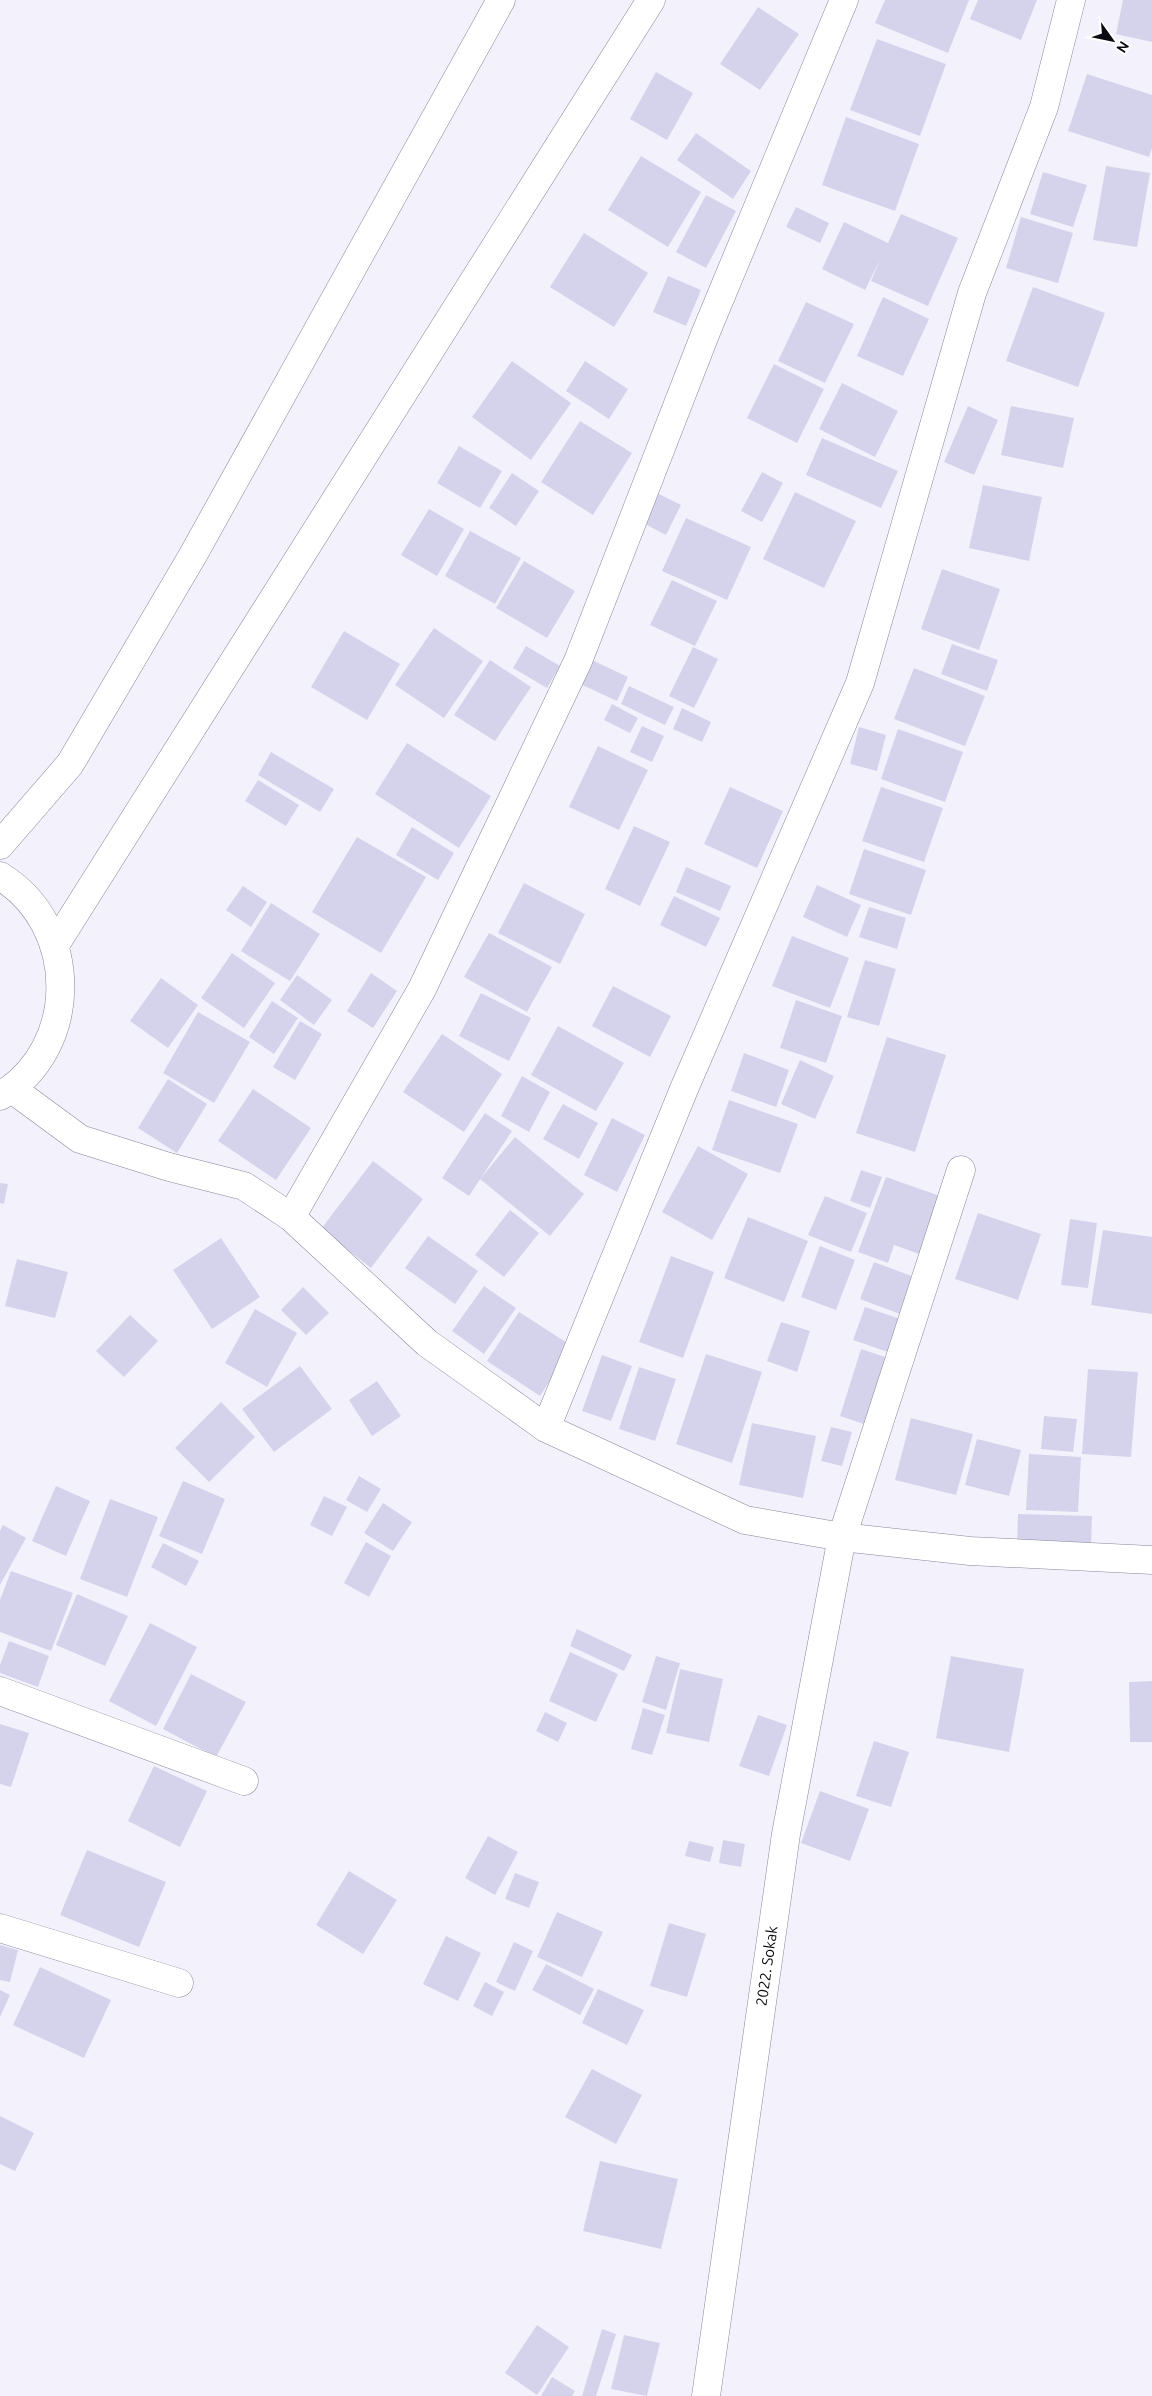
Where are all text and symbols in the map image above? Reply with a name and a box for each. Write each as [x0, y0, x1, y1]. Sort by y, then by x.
north arrow [1087, 15, 1137, 65]
text: N [1113, 38, 1132, 56]
street label: 2022. Sokak [752, 1924, 781, 2007]

